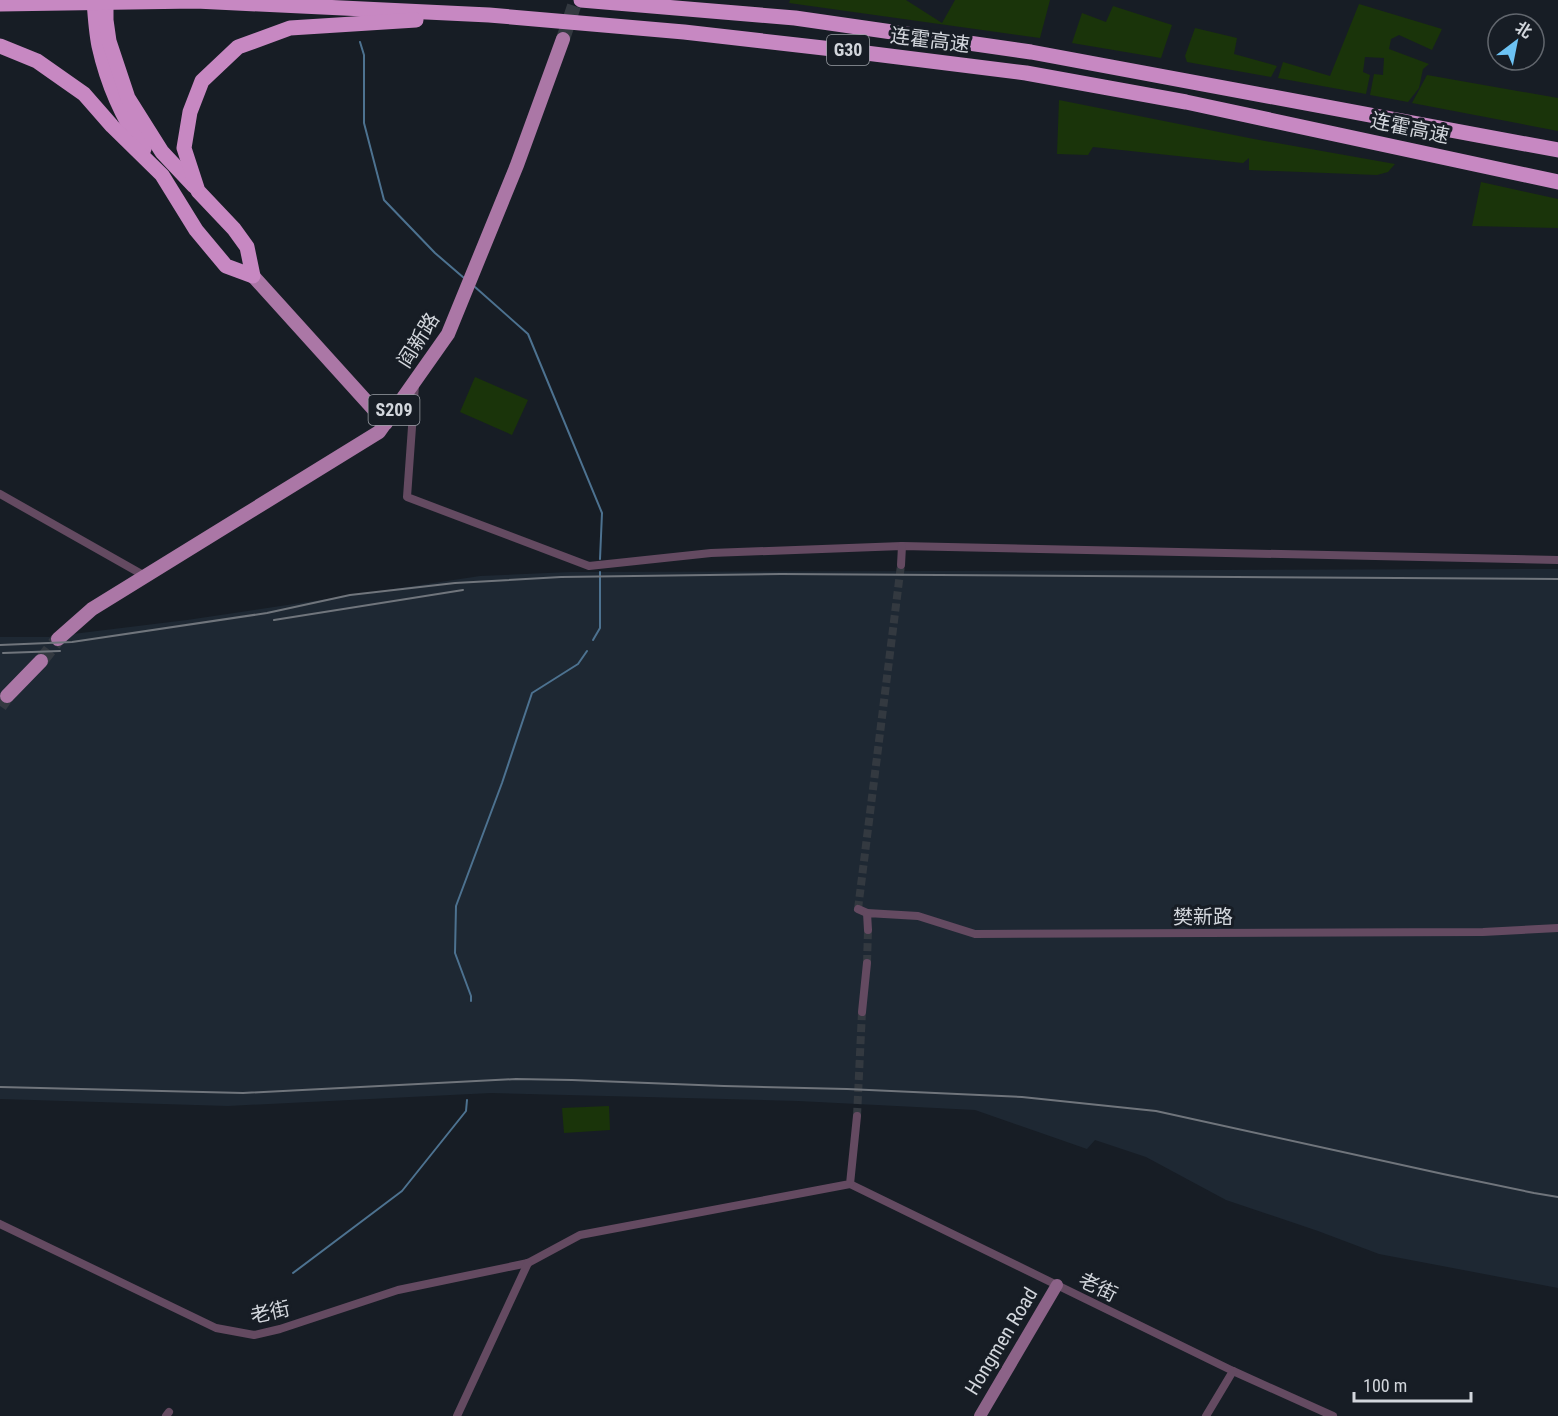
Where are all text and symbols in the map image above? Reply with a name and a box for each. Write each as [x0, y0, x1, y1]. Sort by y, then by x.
north arrow [1486, 12, 1546, 72]
text: 北 [1512, 17, 1536, 42]
street label: 连霍高速 [889, 23, 971, 57]
road number: G30 [827, 35, 869, 65]
street label: 连霍高速 [1368, 108, 1452, 148]
street label: 阎新路 [392, 308, 444, 372]
road number: S209 [368, 395, 420, 425]
street label: 樊新路 [1173, 905, 1233, 929]
street label: 老街 [1075, 1267, 1121, 1307]
street label: Hongmen Road [960, 1283, 1042, 1399]
street label: 老街 [248, 1296, 292, 1328]
scale bar [1354, 1365, 1471, 1403]
text: 100 m [1363, 1375, 1407, 1396]

